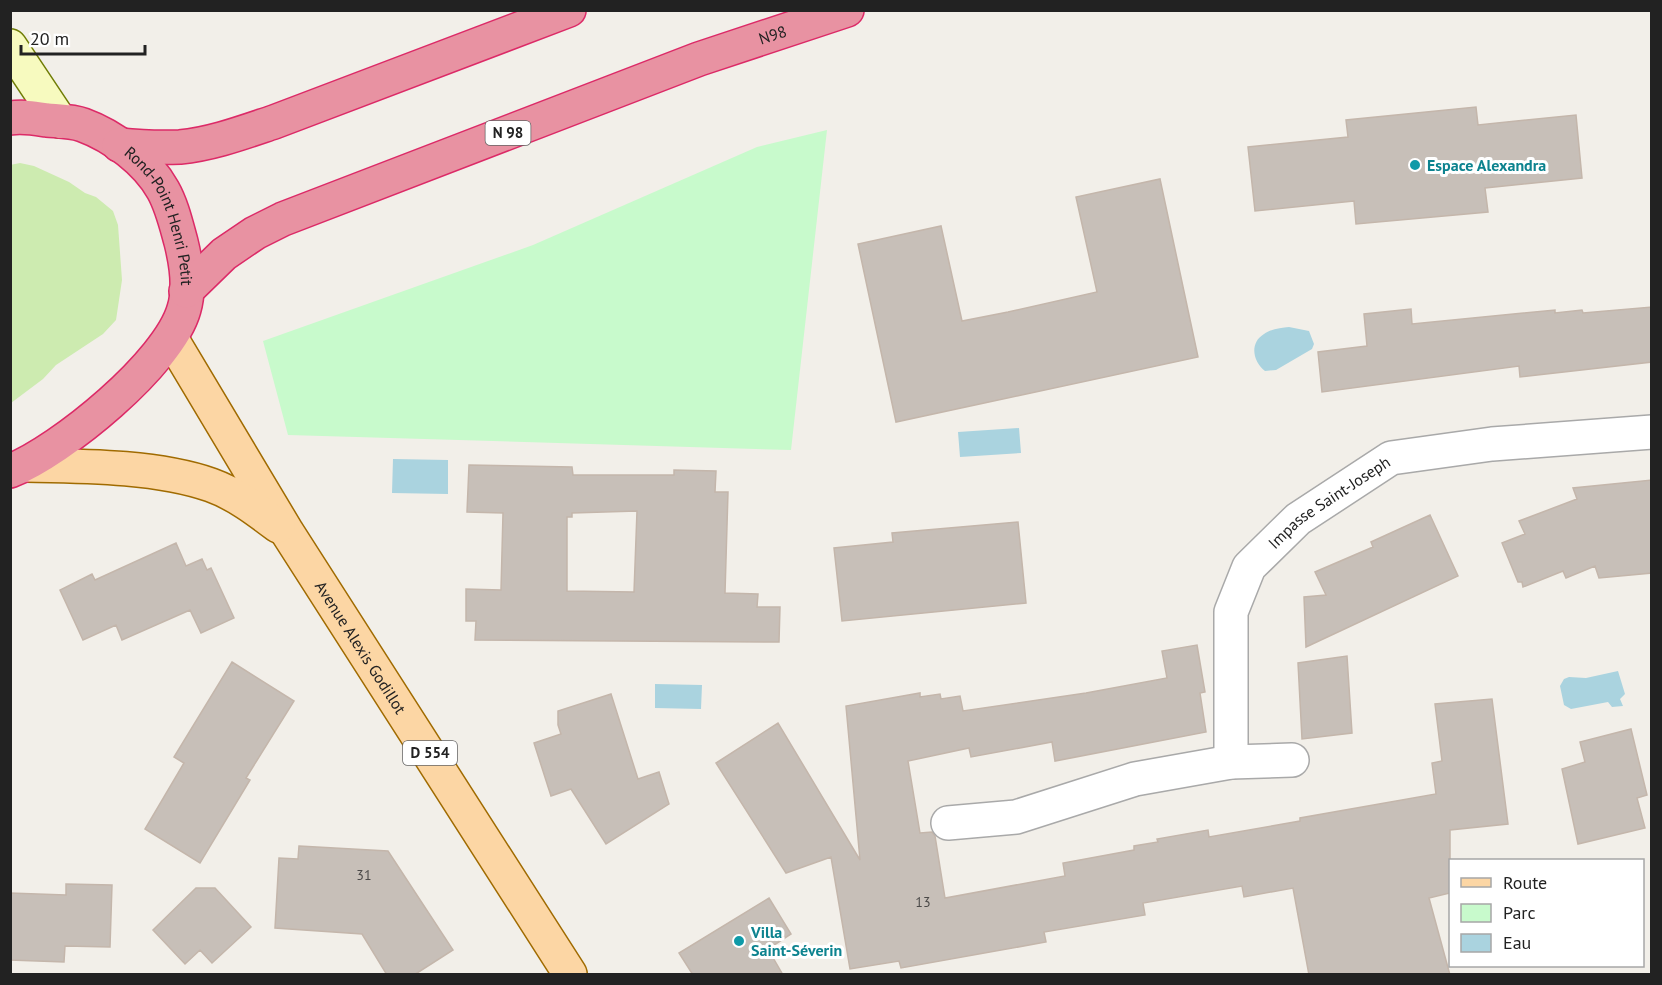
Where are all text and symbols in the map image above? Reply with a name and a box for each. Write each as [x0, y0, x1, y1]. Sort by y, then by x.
scale bar [21, 18, 146, 56]
street label: N98 [756, 21, 789, 49]
text: 20 m [30, 27, 69, 50]
road number: N 98 [486, 121, 530, 145]
street label: Rond-Point Henri Petit [121, 142, 197, 286]
place label: Espace Alexandra [1427, 155, 1546, 175]
marker: Espace Alexandra [1408, 158, 1422, 172]
street label: Impasse Saint-Joseph [1264, 451, 1394, 553]
street label: Avenue Alexis Godillot [311, 577, 411, 718]
road number: D 554 [403, 741, 457, 765]
legend [1449, 859, 1644, 967]
house number: 31 [356, 866, 372, 884]
text: Route [1503, 871, 1547, 894]
house number: 13 [915, 893, 931, 911]
text: Parc [1503, 901, 1536, 924]
place label: Villa Saint-Séverin [750, 922, 842, 960]
text: Eau [1503, 931, 1531, 954]
marker: Villa Saint-Séverin [732, 934, 746, 948]

